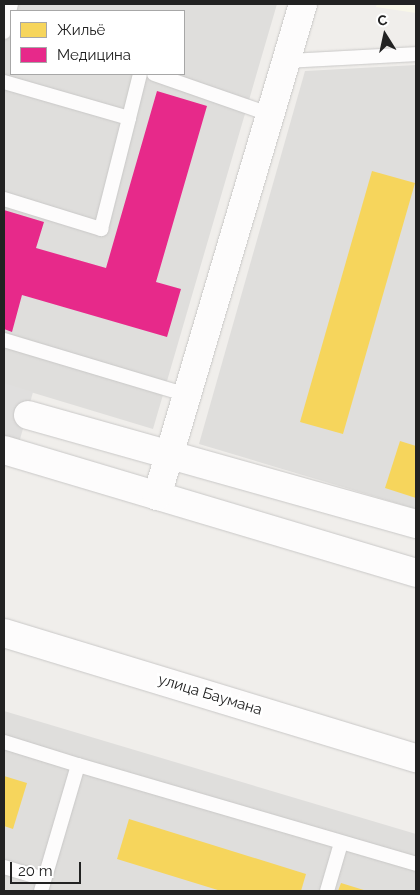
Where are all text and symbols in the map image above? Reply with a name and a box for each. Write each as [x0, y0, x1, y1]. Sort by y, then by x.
legend [10, 10, 185, 75]
north arrow [360, 10, 410, 60]
text: С [376, 12, 389, 29]
text: Жильё [57, 21, 105, 39]
text: Медицина [57, 46, 131, 64]
street label: улица Баумана [156, 671, 264, 719]
scale bar [12, 852, 84, 884]
text: 20 m [18, 862, 53, 880]

